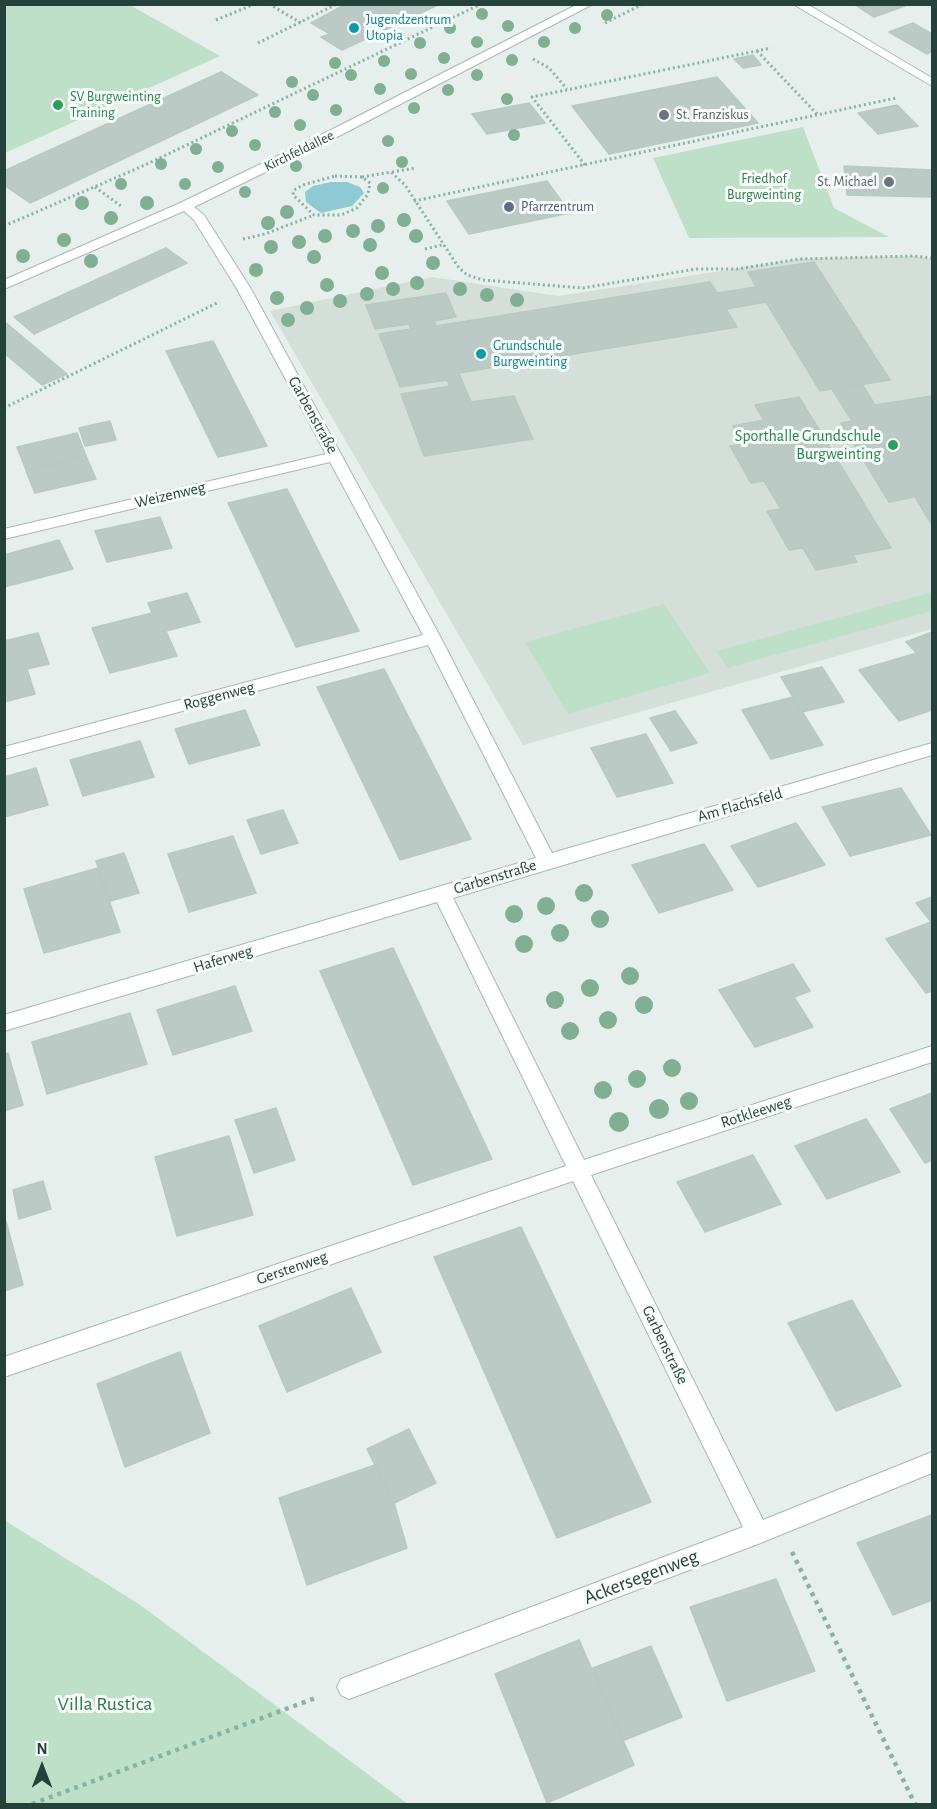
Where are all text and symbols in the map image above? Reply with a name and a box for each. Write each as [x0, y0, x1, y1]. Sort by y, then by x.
place label: Jugendzentrum Utopia [366, 12, 452, 44]
marker: Jugendzentrum Utopia [347, 21, 361, 35]
place label: SV Burgweinting Training [70, 89, 161, 122]
marker: SV Burgweinting Training [51, 98, 65, 112]
place label: St. Franziskus [676, 107, 749, 123]
marker: St. Franziskus [657, 108, 671, 122]
street label: Kirchfeldallee [261, 127, 337, 175]
park label: Friedhof Burgweinting [727, 171, 801, 204]
place label: St. Michael [817, 174, 877, 190]
marker: St. Michael [882, 175, 896, 189]
place label: Pfarrzentrum [521, 199, 594, 215]
marker: Pfarrzentrum [502, 200, 516, 214]
place label: Grundschule Burgweinting [493, 338, 567, 370]
marker: Grundschule Burgweinting [474, 347, 488, 361]
street label: Garbenstraße [284, 373, 342, 457]
place label: Sporthalle Grundschule Burgweinting [735, 426, 881, 464]
marker: Sporthalle Grundschule Burgweinting [886, 438, 900, 452]
street label: Weizenweg [133, 478, 207, 512]
street label: Roggenweg [181, 677, 257, 715]
street label: Am Flachsfeld [695, 784, 785, 826]
street label: Garbenstraße [451, 855, 539, 899]
street label: Haferweg [191, 941, 255, 977]
street label: Rotkleeweg [718, 1092, 794, 1132]
street label: Gerstenweg [254, 1247, 330, 1289]
street label: Garbenstraße [638, 1302, 692, 1388]
street label: Ackersegenweg [580, 1544, 702, 1610]
park label: Villa Rustica [58, 1692, 152, 1716]
north arrow [12, 1737, 72, 1797]
text: N [36, 1741, 48, 1757]

